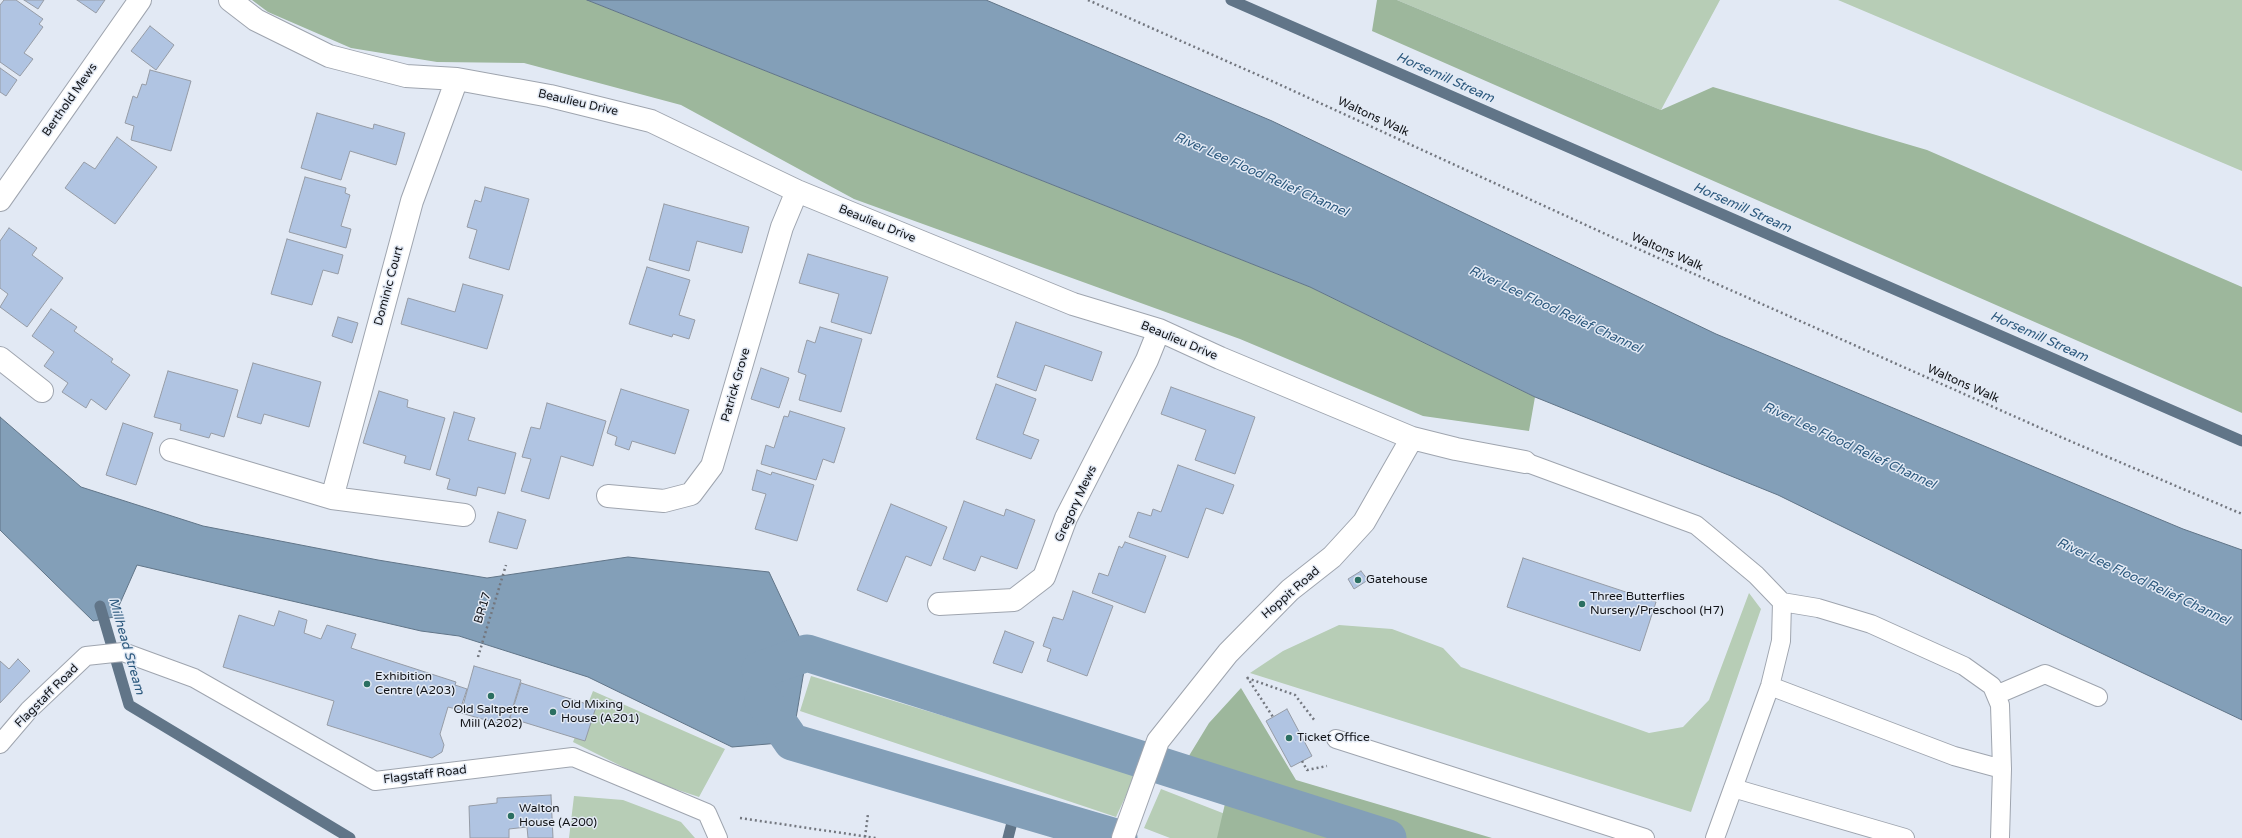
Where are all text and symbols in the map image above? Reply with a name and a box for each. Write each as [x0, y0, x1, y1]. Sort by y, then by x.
water label: Horsemill Stream [1394, 49, 1496, 107]
street label: Berthold Mews [39, 61, 101, 139]
street label: Beaulieu Drive [537, 87, 619, 119]
street label: Waltons Walk [1335, 94, 1411, 140]
water label: River Lee Flood Relief Channel [1172, 130, 1350, 220]
water label: Horsemill Stream [1691, 179, 1793, 237]
street label: Beaulieu Drive [836, 202, 918, 246]
street label: Waltons Walk [1629, 230, 1705, 274]
street label: Dominic Court [371, 245, 407, 327]
water label: River Lee Flood Relief Channel [1466, 263, 1644, 357]
water label: Horsemill Stream [1988, 308, 2090, 366]
street label: Beaulieu Drive [1139, 318, 1219, 364]
street label: Patrick Grove [719, 346, 753, 424]
street label: Waltons Walk [1925, 362, 2001, 406]
water label: River Lee Flood Relief Channel [1760, 399, 1938, 493]
street label: Gregory Mews [1052, 463, 1100, 545]
water label: River Lee Flood Relief Channel [2054, 535, 2232, 629]
street label: Hoppit Road [1259, 564, 1323, 622]
place label: Gatehouse [1366, 573, 1427, 587]
marker: Gatehouse [1353, 575, 1363, 585]
place label: Three Butterflies Nursery/Preschool (H7) [1590, 590, 1724, 618]
street label: BR17 [471, 591, 495, 625]
water label: Millhead Stream [105, 596, 147, 696]
marker: Three Butterflies Nursery/Preschool (H7) [1577, 599, 1587, 609]
street label: Flagstaff Road [12, 661, 82, 731]
place label: Exhibition Centre (A203) [375, 670, 455, 698]
marker: Exhibition Centre (A203) [362, 679, 372, 689]
marker: Old Saltpetre Mill (A202) [486, 691, 496, 701]
place label: Old Mixing House (A201) [561, 698, 639, 726]
place label: Old Saltpetre Mill (A202) [453, 703, 529, 731]
marker: Old Mixing House (A201) [548, 707, 558, 717]
place label: Ticket Office [1297, 731, 1370, 745]
marker: Ticket Office [1284, 733, 1294, 743]
street label: Flagstaff Road [382, 763, 468, 787]
place label: Walton House (A200) [519, 802, 597, 830]
marker: Walton House (A200) [506, 811, 516, 821]

